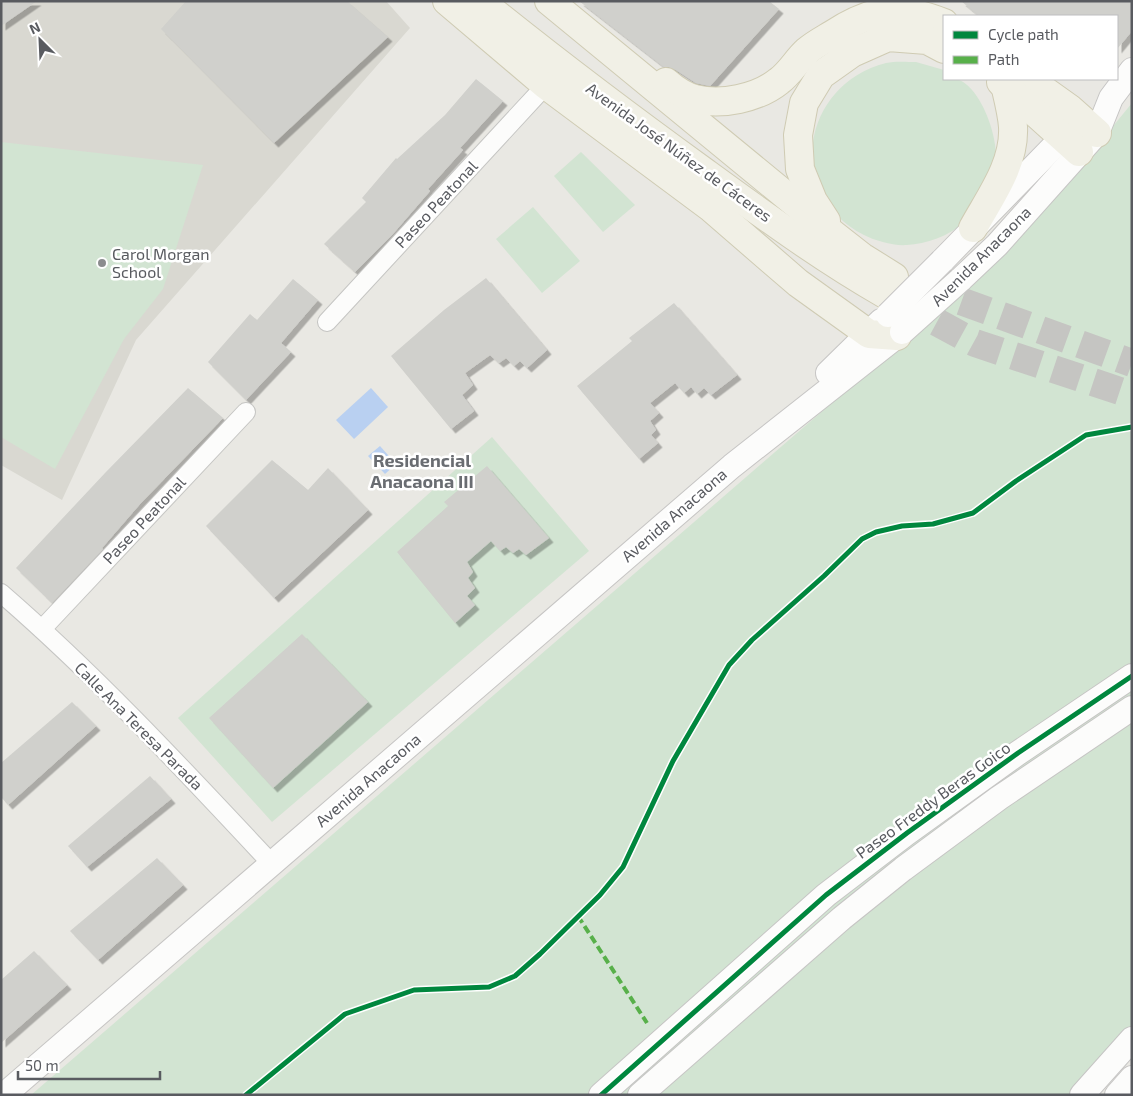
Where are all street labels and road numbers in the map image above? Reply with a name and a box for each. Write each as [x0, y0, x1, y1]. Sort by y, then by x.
street label: Avenida José Núñez de Cáceres [583, 78, 776, 225]
street label: Paseo Peatonal [390, 156, 481, 251]
street label: Avenida Anacaona [927, 202, 1034, 309]
street label: Avenida Anacaona [617, 464, 730, 565]
street label: Paseo Peatonal [98, 472, 189, 567]
street label: Calle Ana Teresa Parada [71, 658, 207, 794]
street label: Avenida Anacaona [311, 729, 424, 830]
street label: Paseo Freddy Beras Goico [852, 737, 1014, 862]

